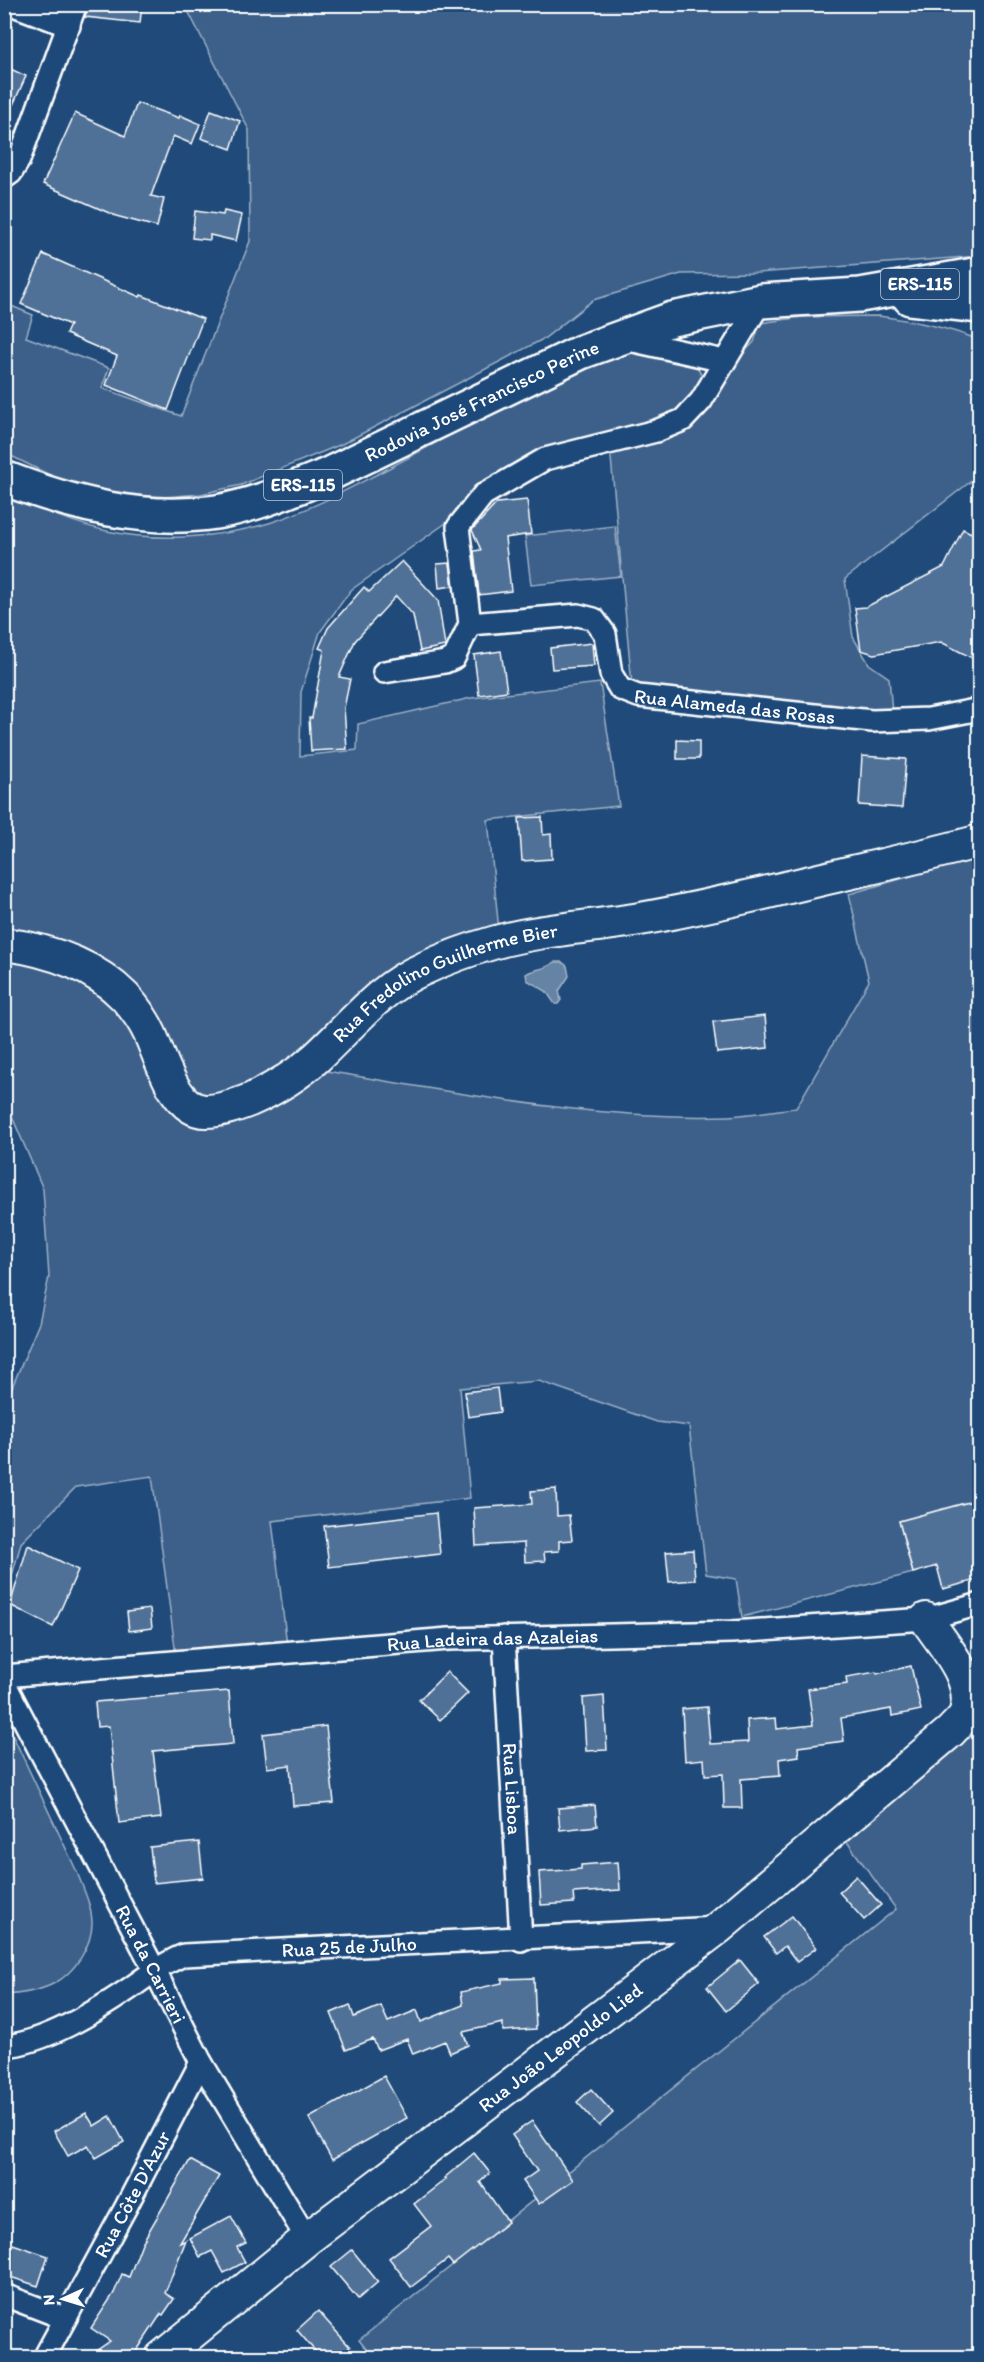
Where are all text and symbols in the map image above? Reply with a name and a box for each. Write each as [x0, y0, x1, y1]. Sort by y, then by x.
road number: ERS-115 [881, 269, 959, 299]
street label: Rodovia José Francisco Perine [360, 335, 602, 467]
road number: ERS-115 [264, 470, 342, 500]
street label: Rua Alameda das Rosas [633, 684, 837, 729]
street label: Rua Fredolino Guilherme Bier [327, 918, 559, 1047]
street label: Rua Ladeira das Azaleias [386, 1623, 599, 1656]
street label: Rua Lisboa [498, 1742, 527, 1836]
street label: Rua da Carrieri [111, 1901, 191, 2027]
street label: Rua 25 de Julho [281, 1931, 417, 1962]
street label: Rua João Leopoldo Lied [473, 1977, 647, 2117]
street label: Rua Côte D'Azur [89, 2127, 175, 2262]
north arrow [33, 2269, 93, 2329]
text: N [39, 2294, 58, 2306]

